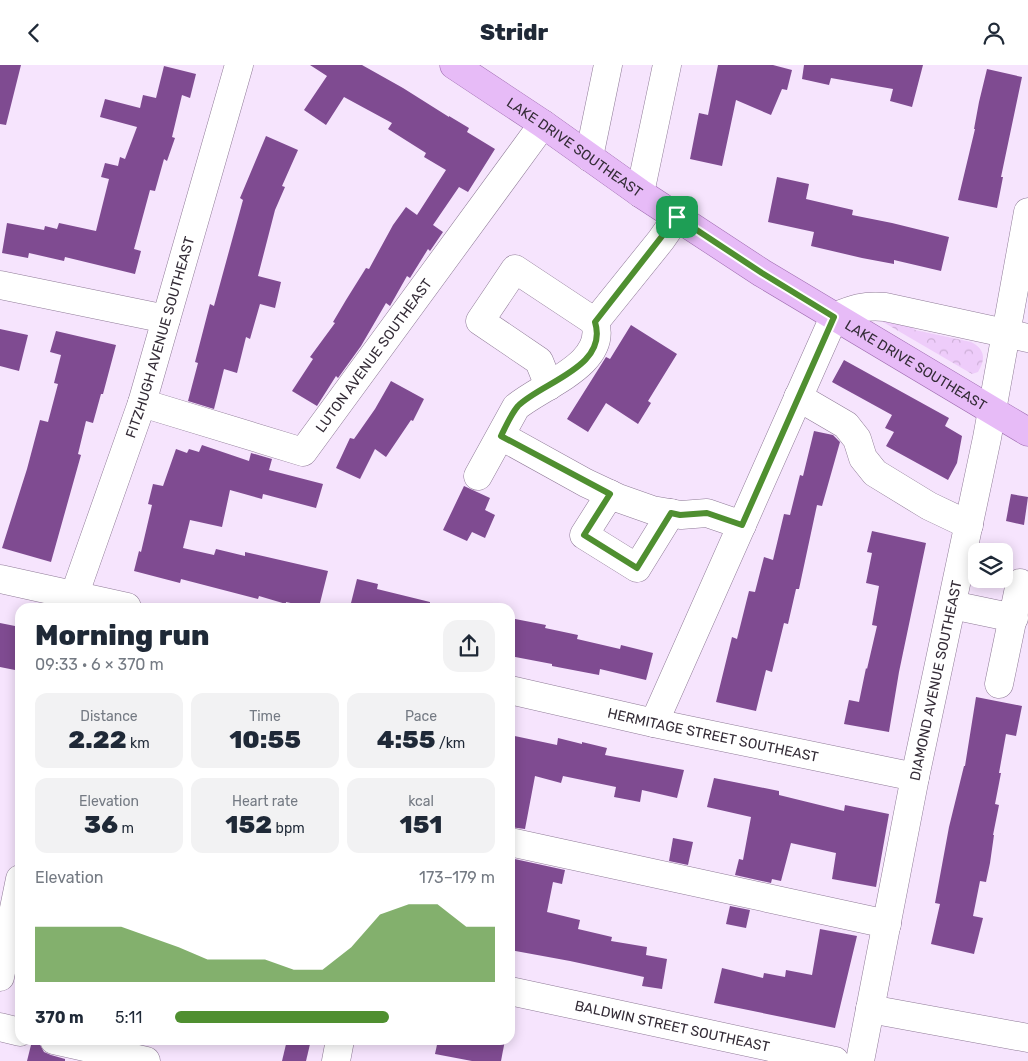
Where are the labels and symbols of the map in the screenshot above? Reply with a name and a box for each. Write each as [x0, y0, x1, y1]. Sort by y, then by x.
street label: LAKE DRIVE SOUTHEAST [503, 94, 646, 201]
pin [656, 196, 698, 238]
street label: FITZHUGH AVENUE SOUTHEAST [122, 234, 198, 440]
street label: LUTON AVENUE SOUTHEAST [312, 275, 435, 436]
street label: LAKE DRIVE SOUTHEAST [842, 316, 990, 414]
street label: DIAMOND AVENUE SOUTHEAST [906, 579, 965, 782]
street label: HERMITAGE STREET SOUTHEAST [606, 704, 820, 765]
street label: BALDWIN STREET SOUTHEAST [573, 997, 771, 1055]

